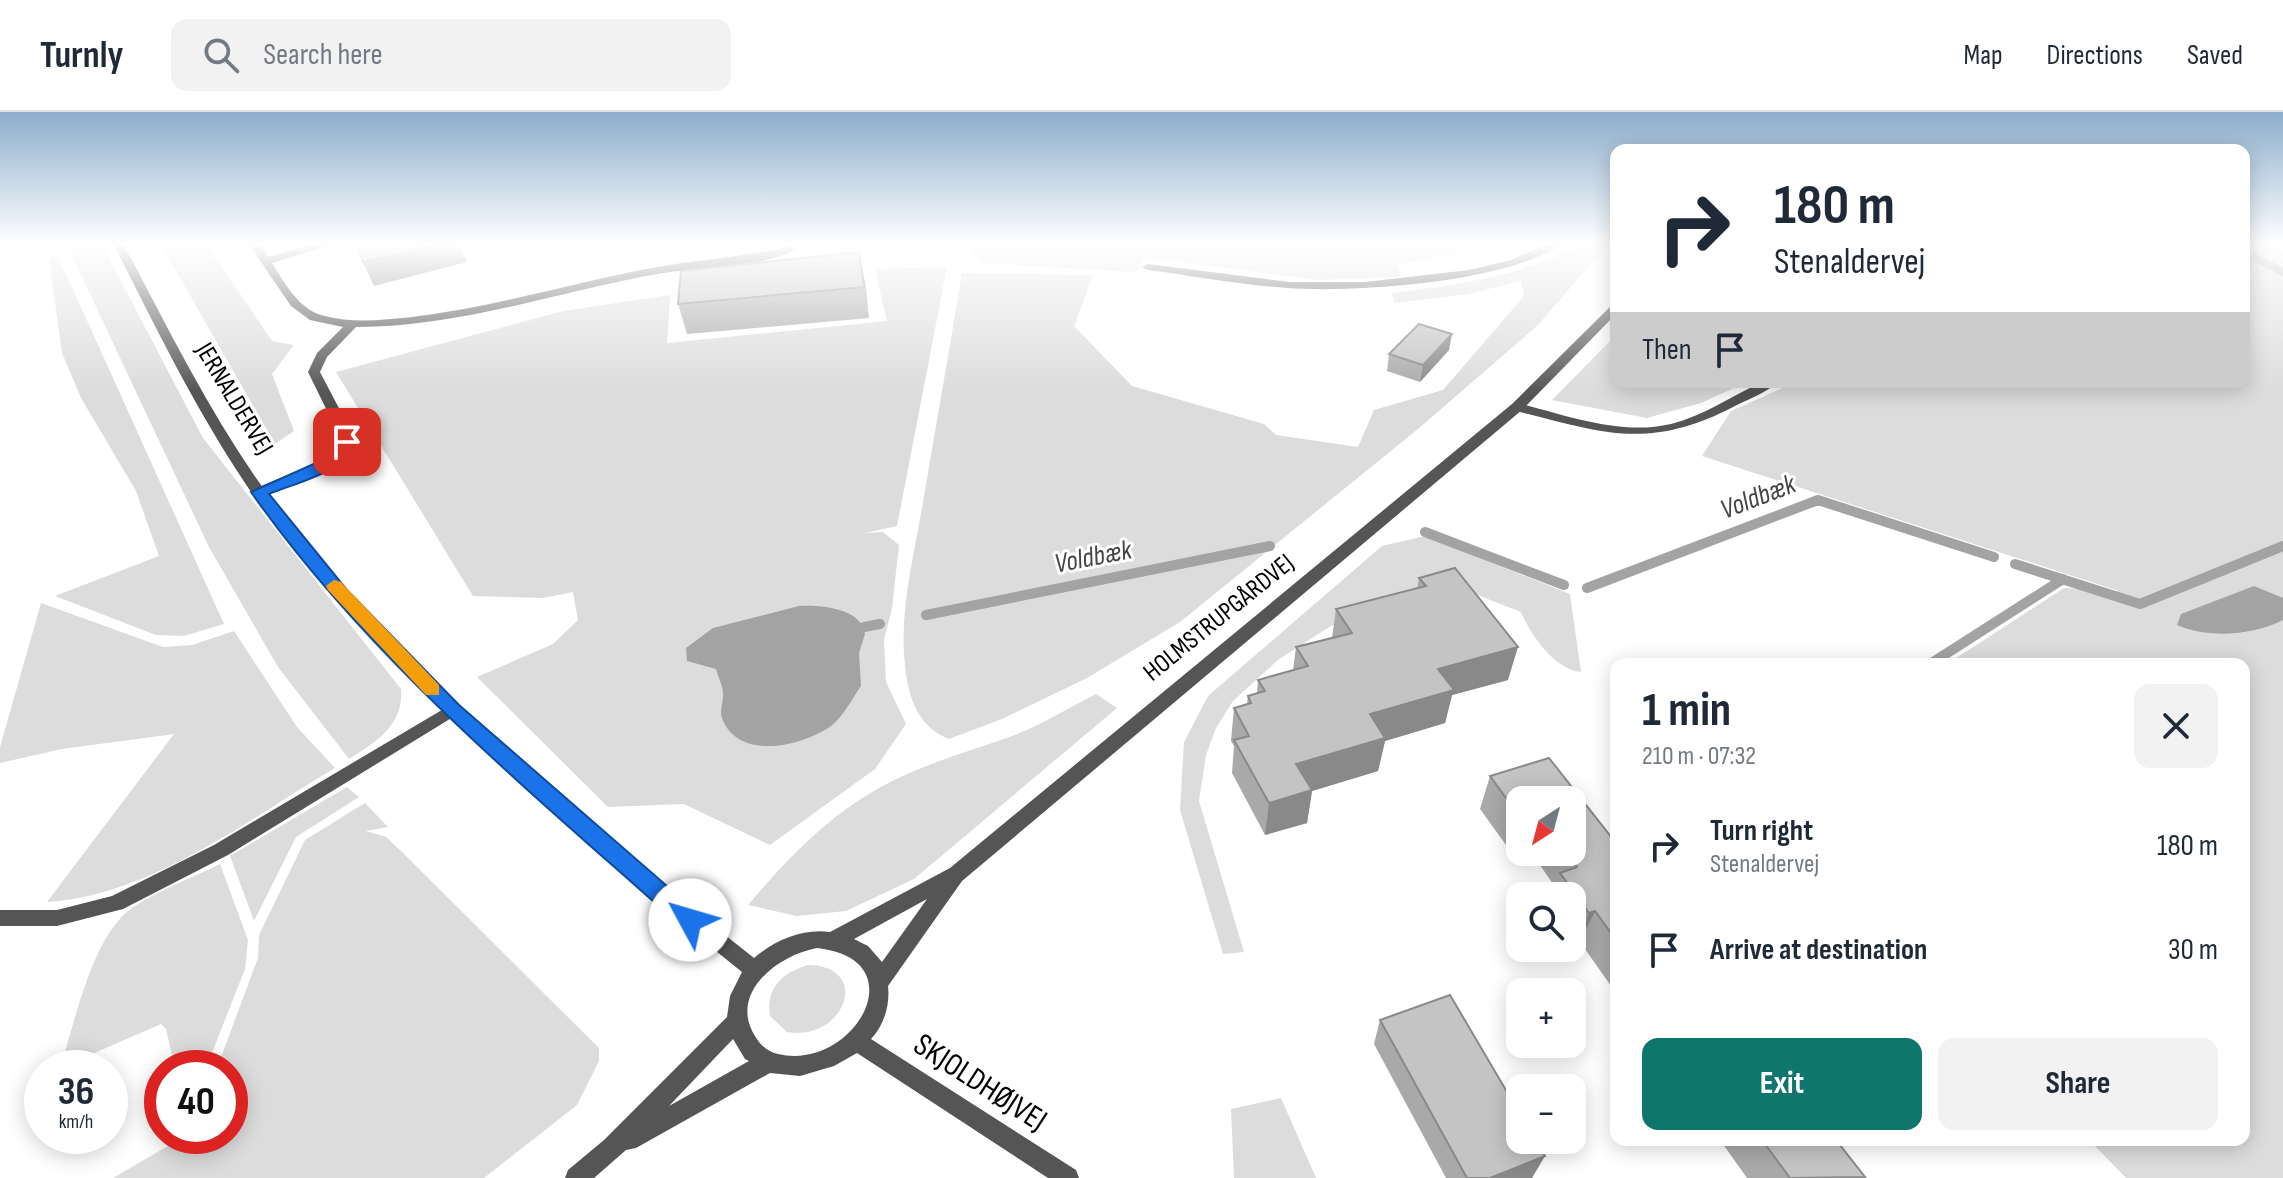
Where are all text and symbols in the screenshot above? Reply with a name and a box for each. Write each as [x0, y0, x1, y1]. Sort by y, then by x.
search box [171, 19, 731, 91]
text: Turnly [40, 33, 123, 78]
icon: search [199, 33, 243, 77]
text: Search here [263, 37, 383, 73]
text: Map [1964, 39, 2003, 72]
text: Directions [2047, 39, 2143, 72]
text: Saved [2187, 39, 2243, 72]
text: 180 m [1774, 173, 1895, 240]
icon: right [1642, 176, 1746, 280]
text: Stenaldervej [1774, 241, 1925, 284]
icon: arrive [1708, 328, 1752, 372]
text: Then [1642, 332, 1692, 368]
street label: JERNALDERVEJ [188, 337, 280, 461]
pin [313, 408, 381, 476]
icon: arrive [325, 420, 369, 464]
water label: Voldbæk [1716, 467, 1802, 526]
water label: Voldbæk [1052, 533, 1136, 581]
street label: HOLMSTRUPGÅRDVEJ [1137, 548, 1301, 688]
text: 1 min [1642, 682, 1731, 739]
button: close [2134, 684, 2218, 768]
text: 210 m · 07:32 [1642, 741, 1756, 772]
north arrow [1506, 786, 1586, 866]
map controls [1506, 786, 1586, 1154]
text: Turn right [1710, 813, 1813, 849]
icon: right [1642, 824, 1686, 868]
text: 180 m [2157, 828, 2218, 864]
text: Stenaldervej [1710, 849, 1819, 880]
position arrow [648, 878, 732, 962]
button: search [1506, 882, 1586, 962]
icon: arrive [1642, 928, 1686, 972]
text: Arrive at destination [1710, 932, 1927, 968]
text: 30 m [2168, 932, 2218, 968]
button: + [1506, 978, 1586, 1058]
street label: SKJOLDHØJVEJ [906, 1026, 1054, 1140]
button: Exit [1642, 1038, 1922, 1130]
button: Share [1938, 1038, 2218, 1130]
speed limit sign: 40 [144, 1050, 248, 1154]
text: 36 [58, 1068, 94, 1116]
button: − [1506, 1074, 1586, 1154]
text: km/h [59, 1110, 93, 1134]

